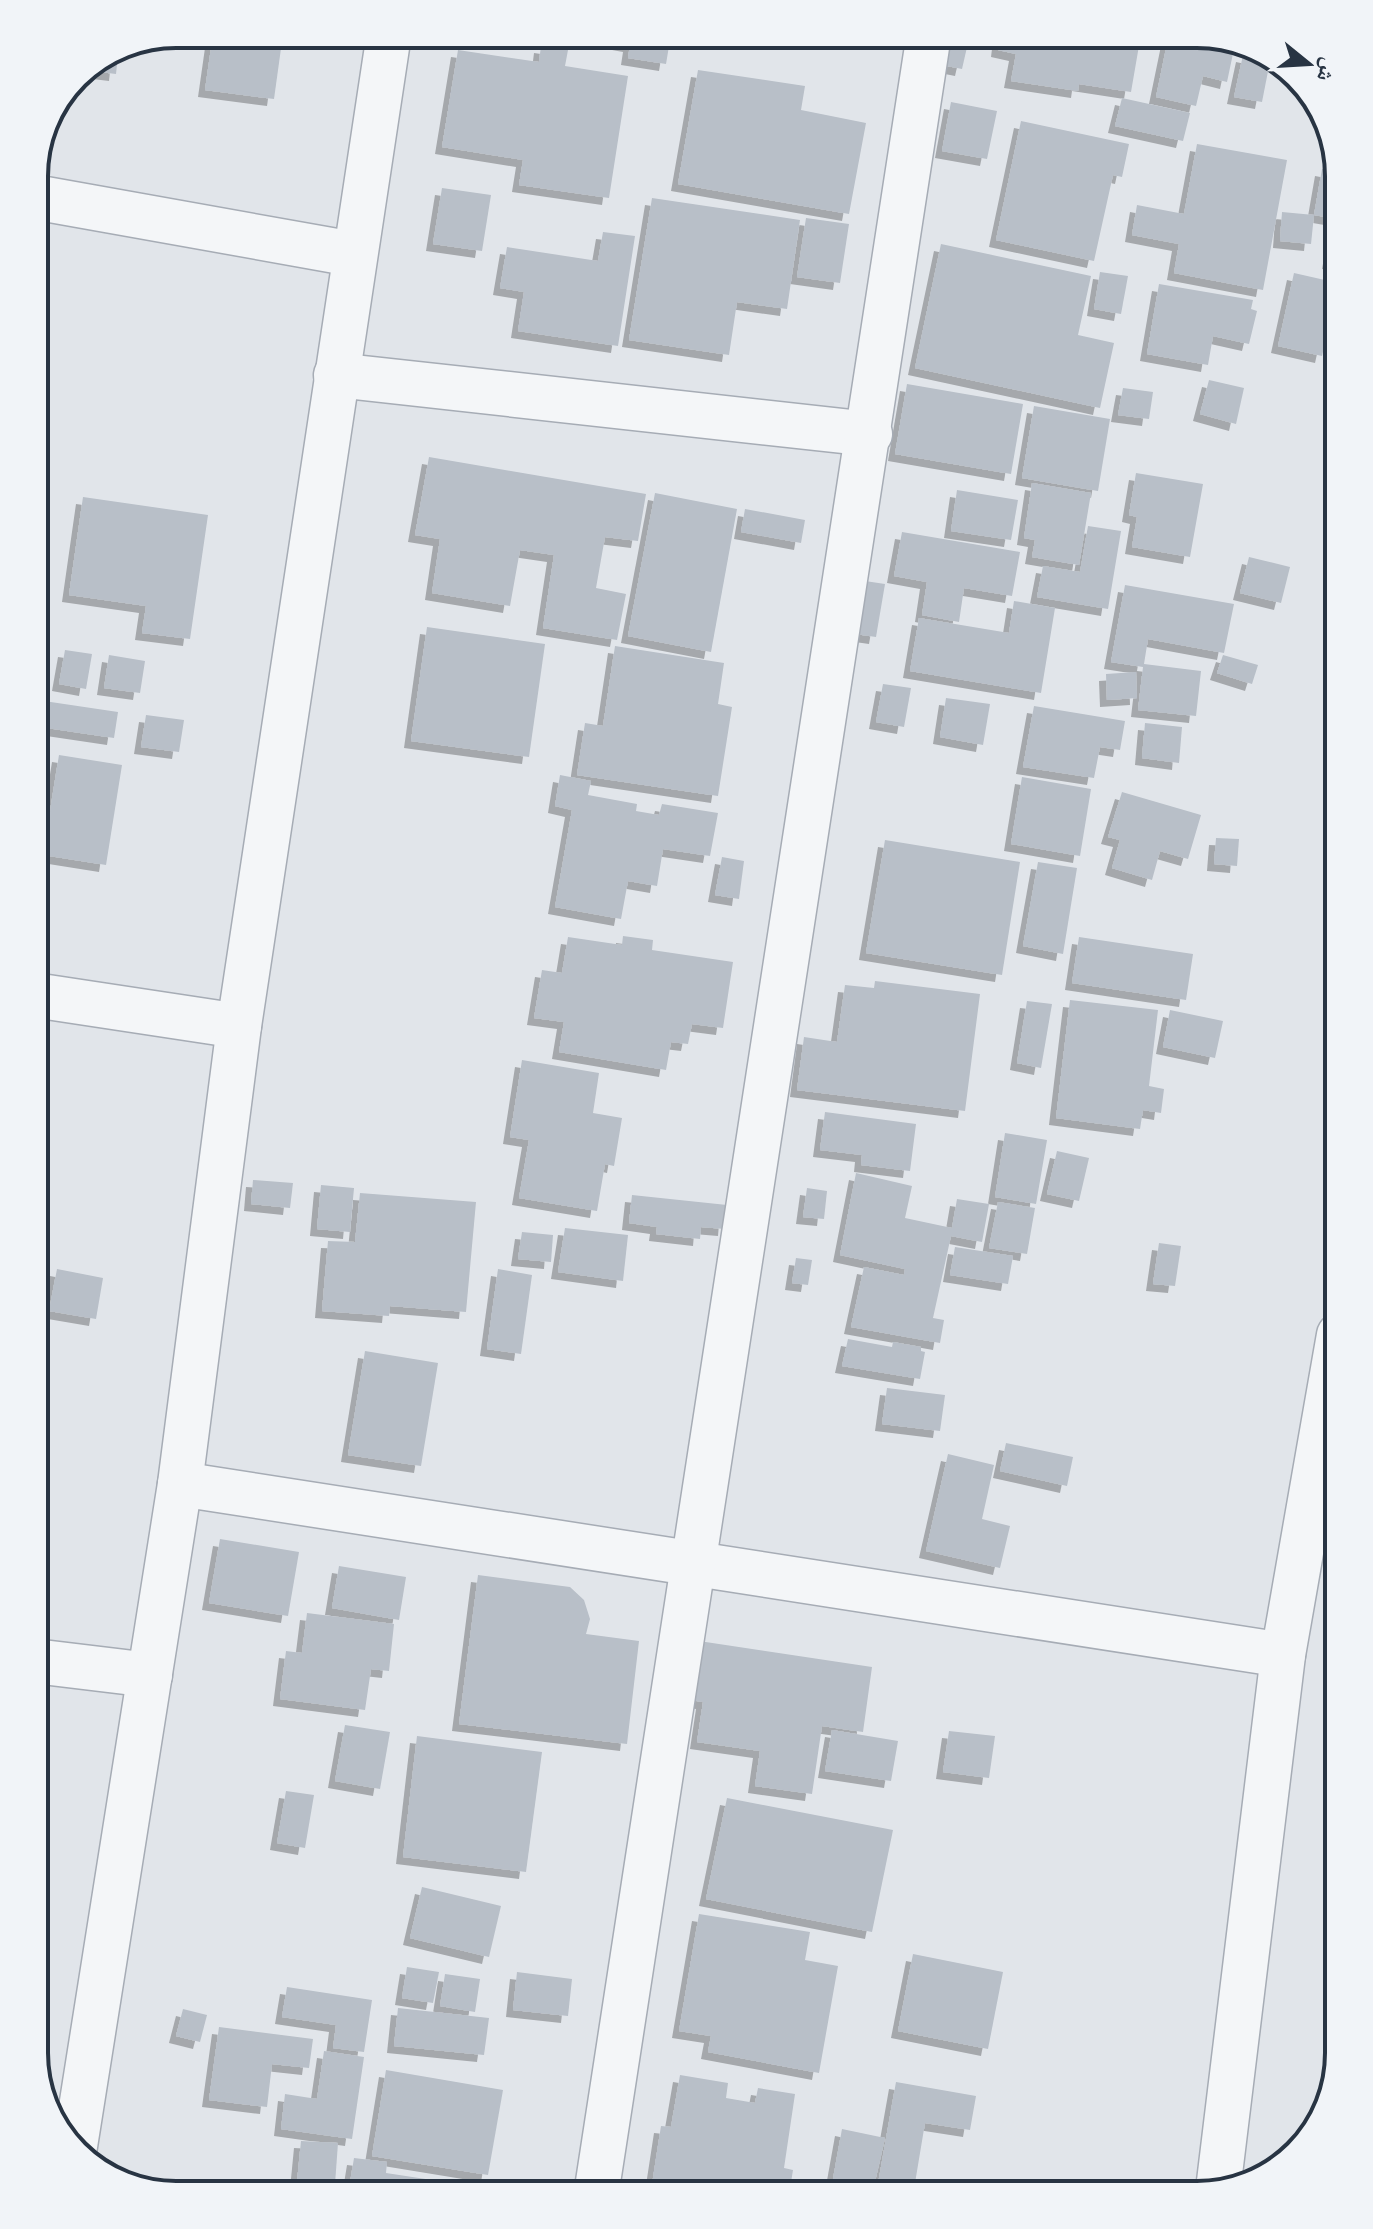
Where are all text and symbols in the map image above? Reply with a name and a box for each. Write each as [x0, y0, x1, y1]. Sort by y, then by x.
north arrow [1269, 24, 1349, 104]
text: ش [1311, 55, 1345, 86]

